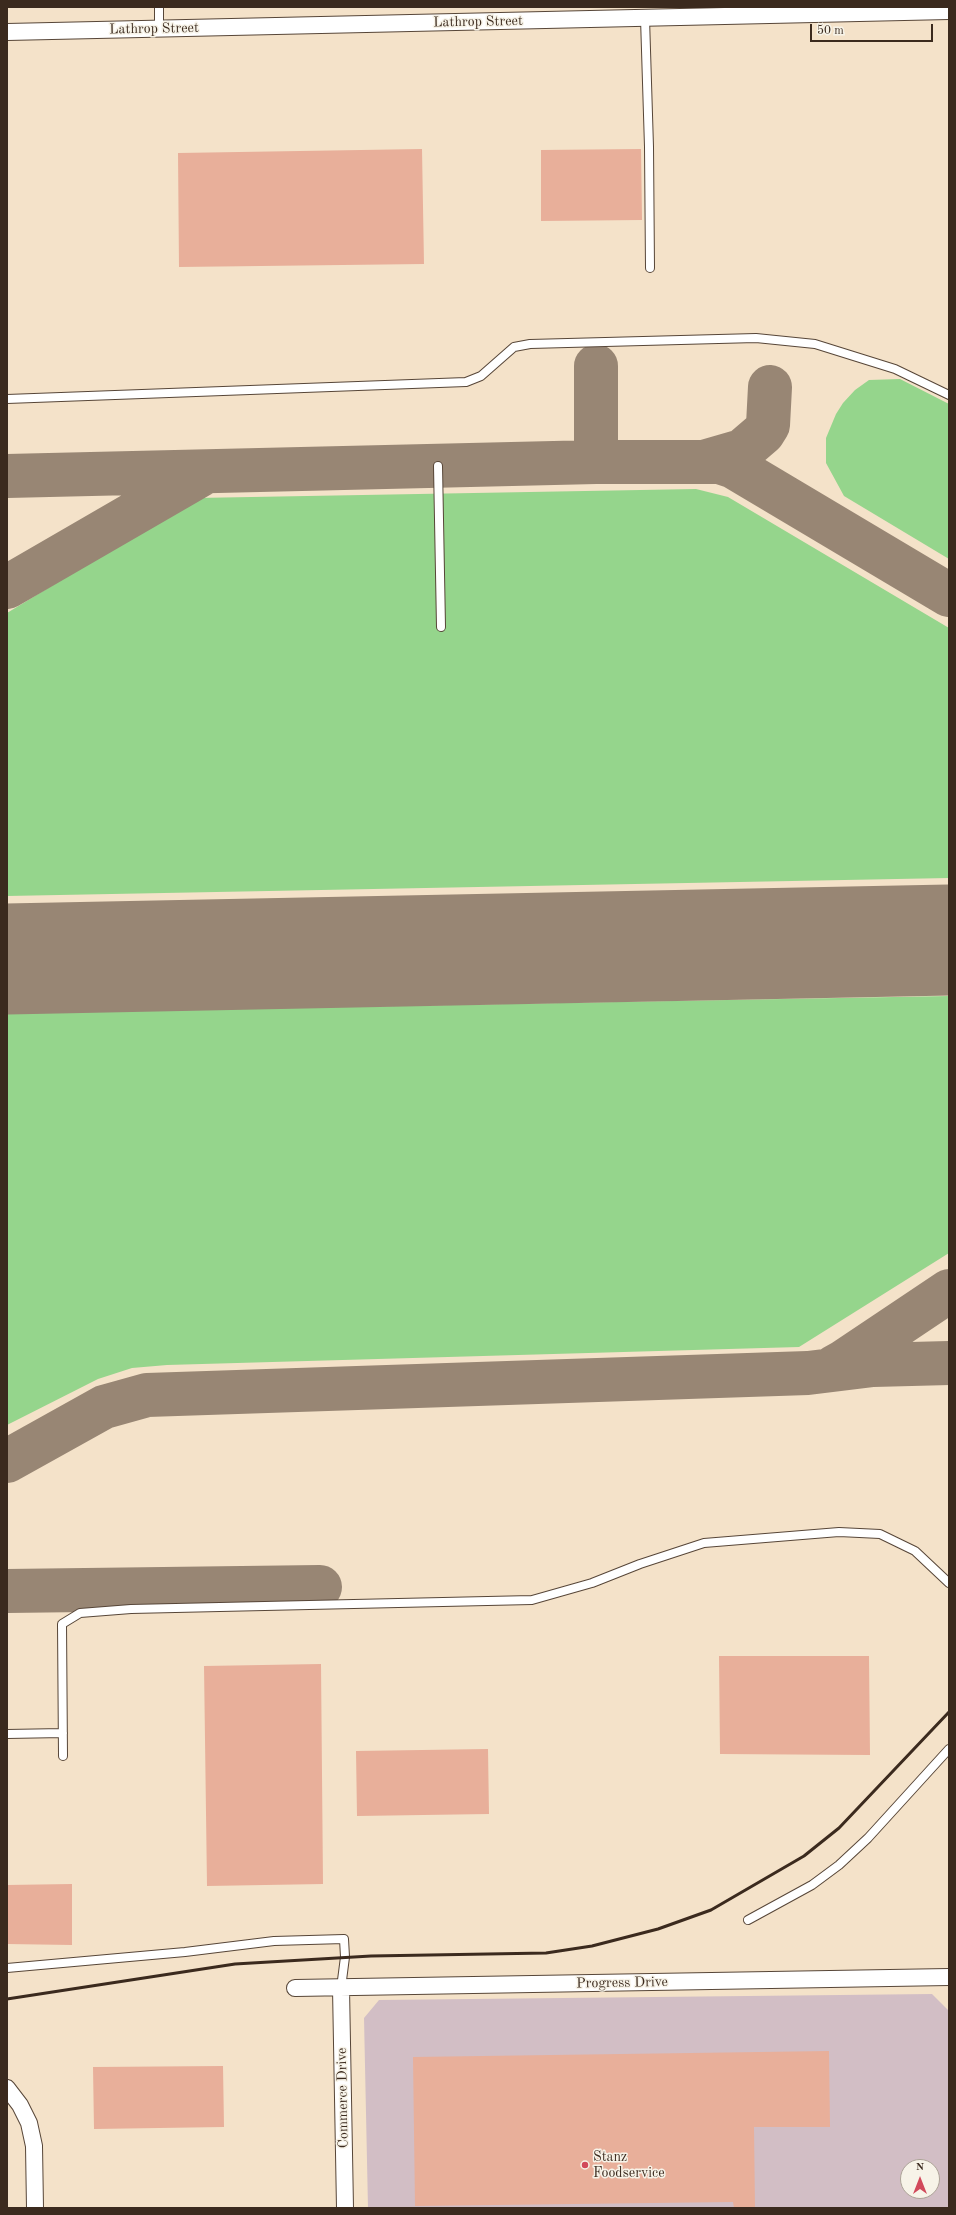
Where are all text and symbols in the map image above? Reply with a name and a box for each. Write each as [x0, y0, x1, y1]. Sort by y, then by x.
street label: Lathrop Street [433, 13, 523, 31]
scale bar [812, 16, 935, 42]
street label: Lathrop Street [109, 20, 199, 38]
text: 50 m [817, 25, 844, 37]
street label: Progress Drive [576, 1974, 668, 1992]
street label: Commerce Drive [334, 2047, 352, 2149]
place label: Stanz Foodservice [593, 2149, 665, 2182]
north arrow [900, 2159, 940, 2199]
marker: Stanz Foodservice [580, 2160, 590, 2170]
text: N [916, 2162, 924, 2173]

